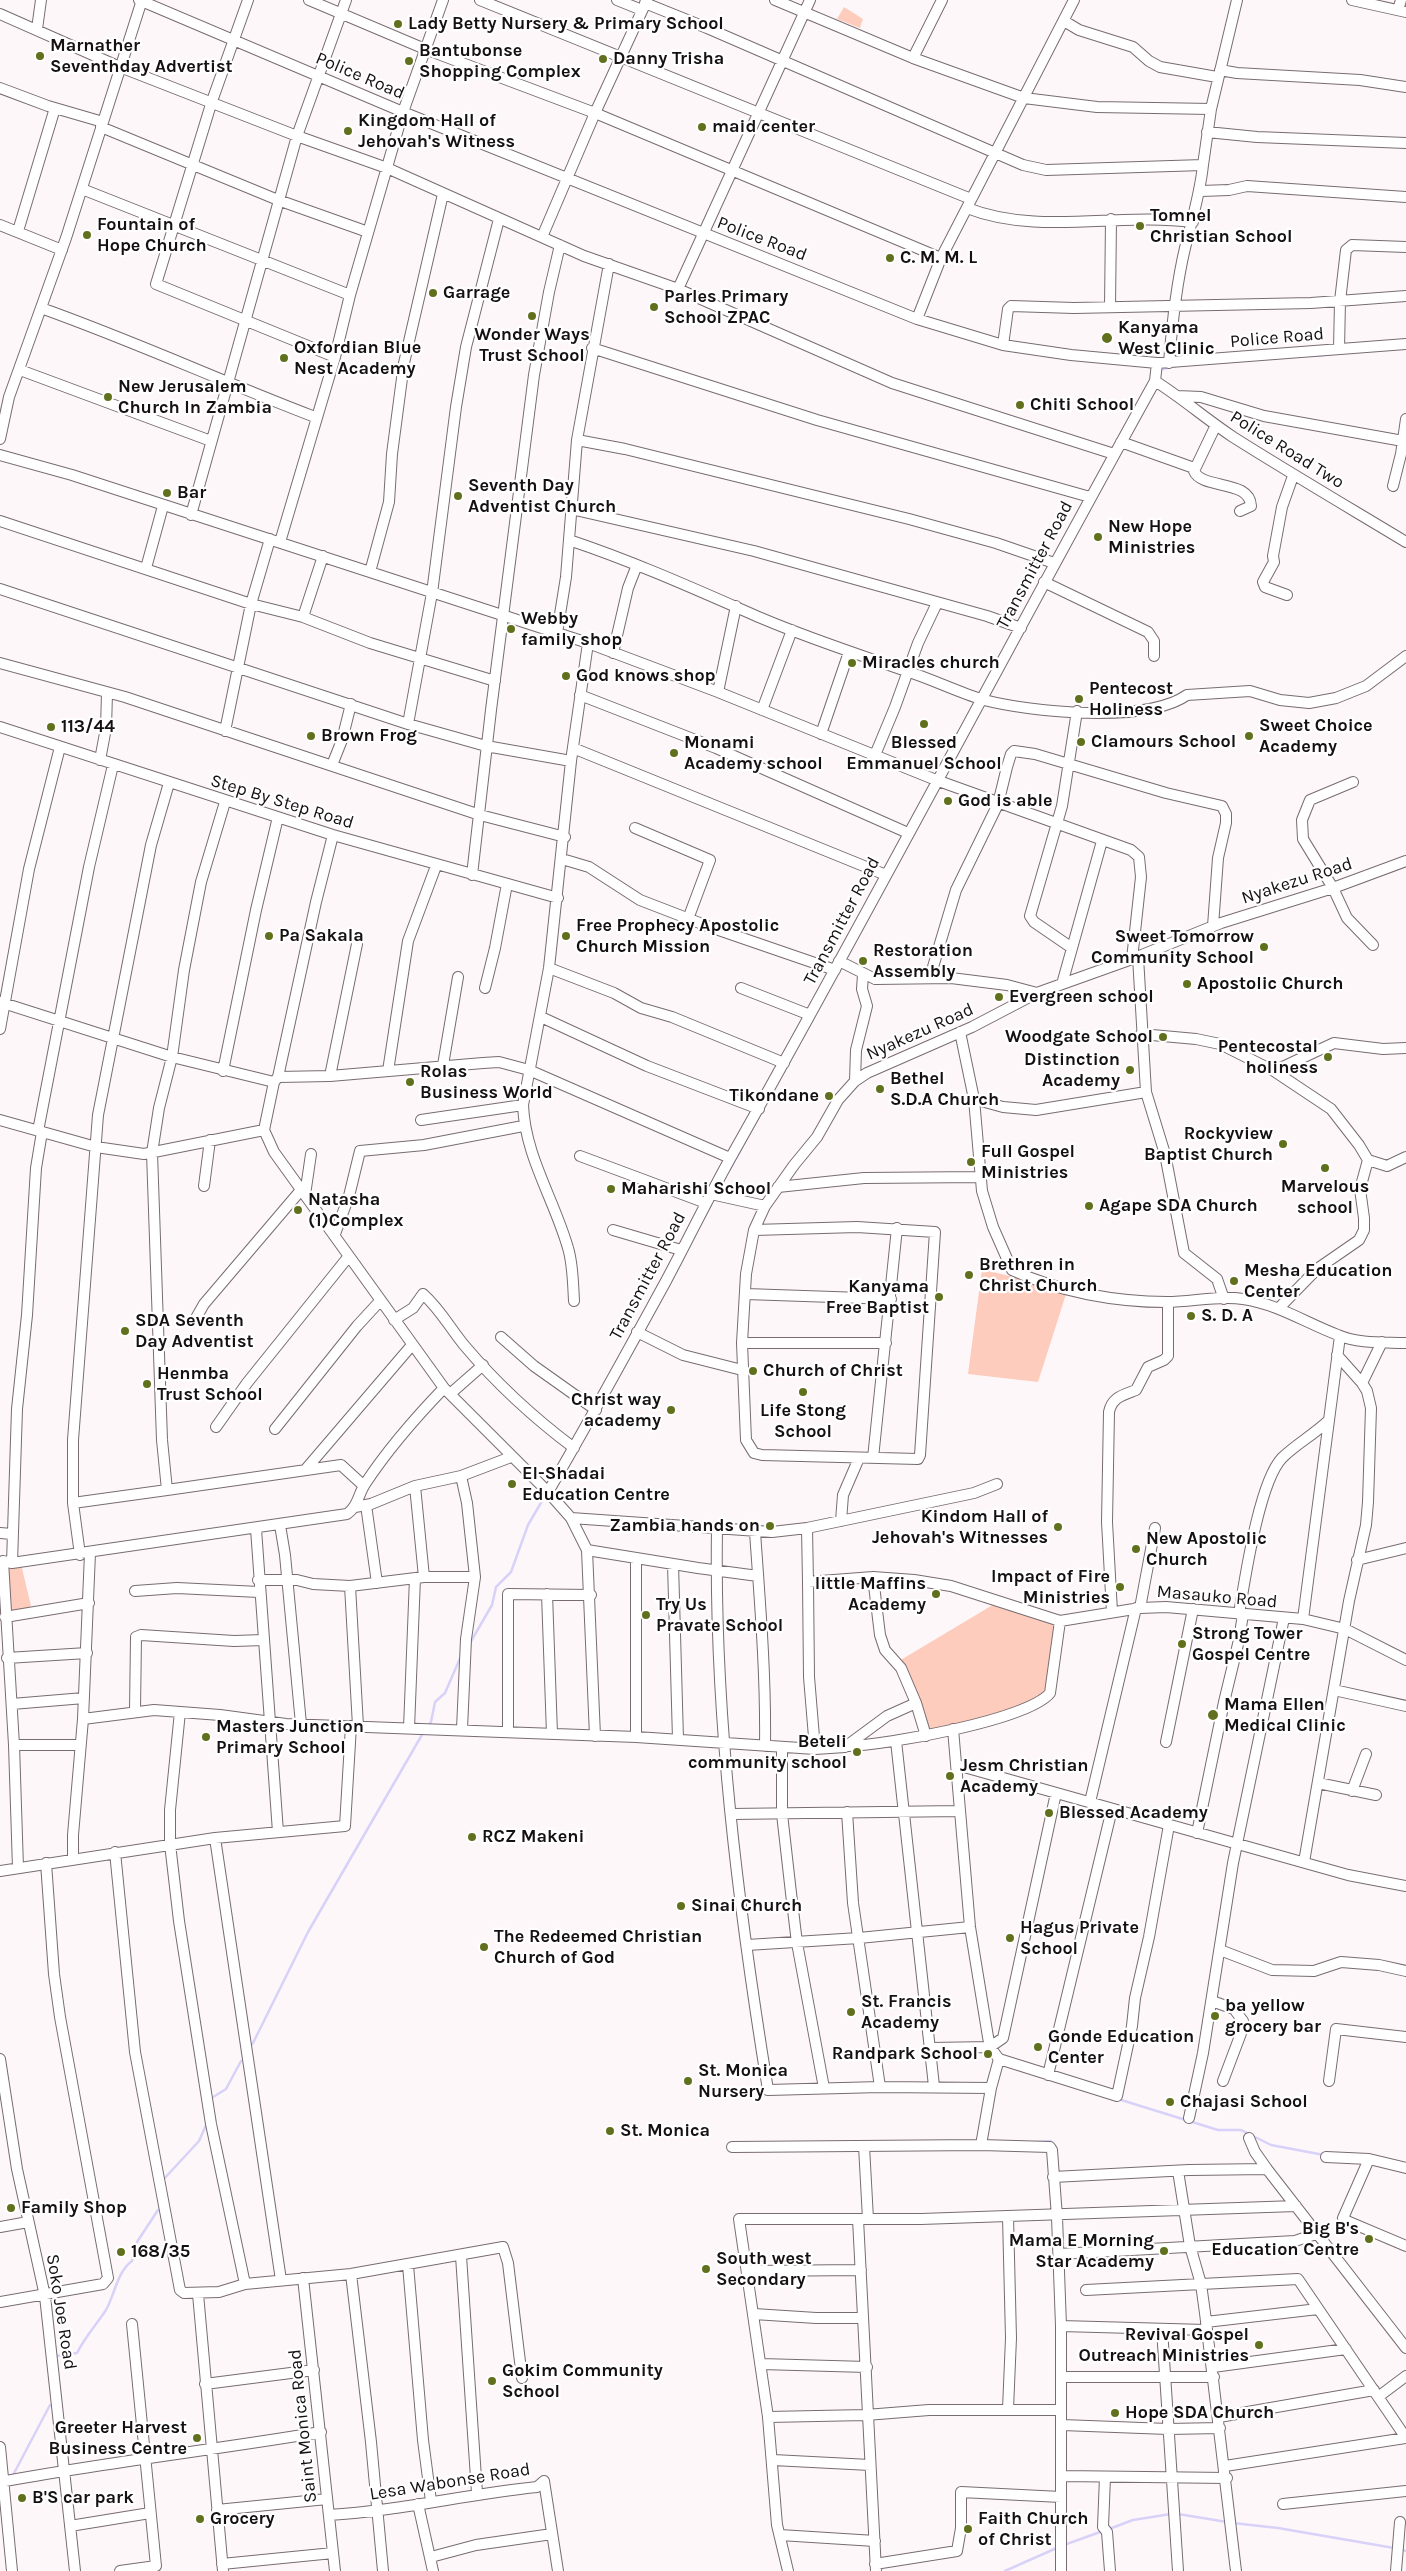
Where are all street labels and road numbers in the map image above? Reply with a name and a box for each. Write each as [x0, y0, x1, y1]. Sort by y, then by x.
street label: Police Road [312, 48, 408, 104]
street label: Police Road [714, 212, 810, 266]
street label: Police Road [1229, 323, 1325, 353]
street label: Police Road Two [1226, 406, 1348, 494]
street label: Transmitter Road [992, 497, 1078, 633]
street label: Step By Step Road [208, 770, 356, 834]
street label: Transmitter Road [799, 853, 885, 989]
street label: Nyakezu Road [1239, 853, 1355, 909]
street label: Nyakezu Road [863, 999, 977, 1065]
street label: Transmitter Road [605, 1208, 691, 1344]
street label: Masauko Road [1156, 1581, 1278, 1613]
street label: Soko Joe Road [41, 2253, 81, 2371]
street label: Saint Monica Road [284, 2348, 322, 2504]
street label: Lesa Wabonse Road [368, 2459, 532, 2505]

